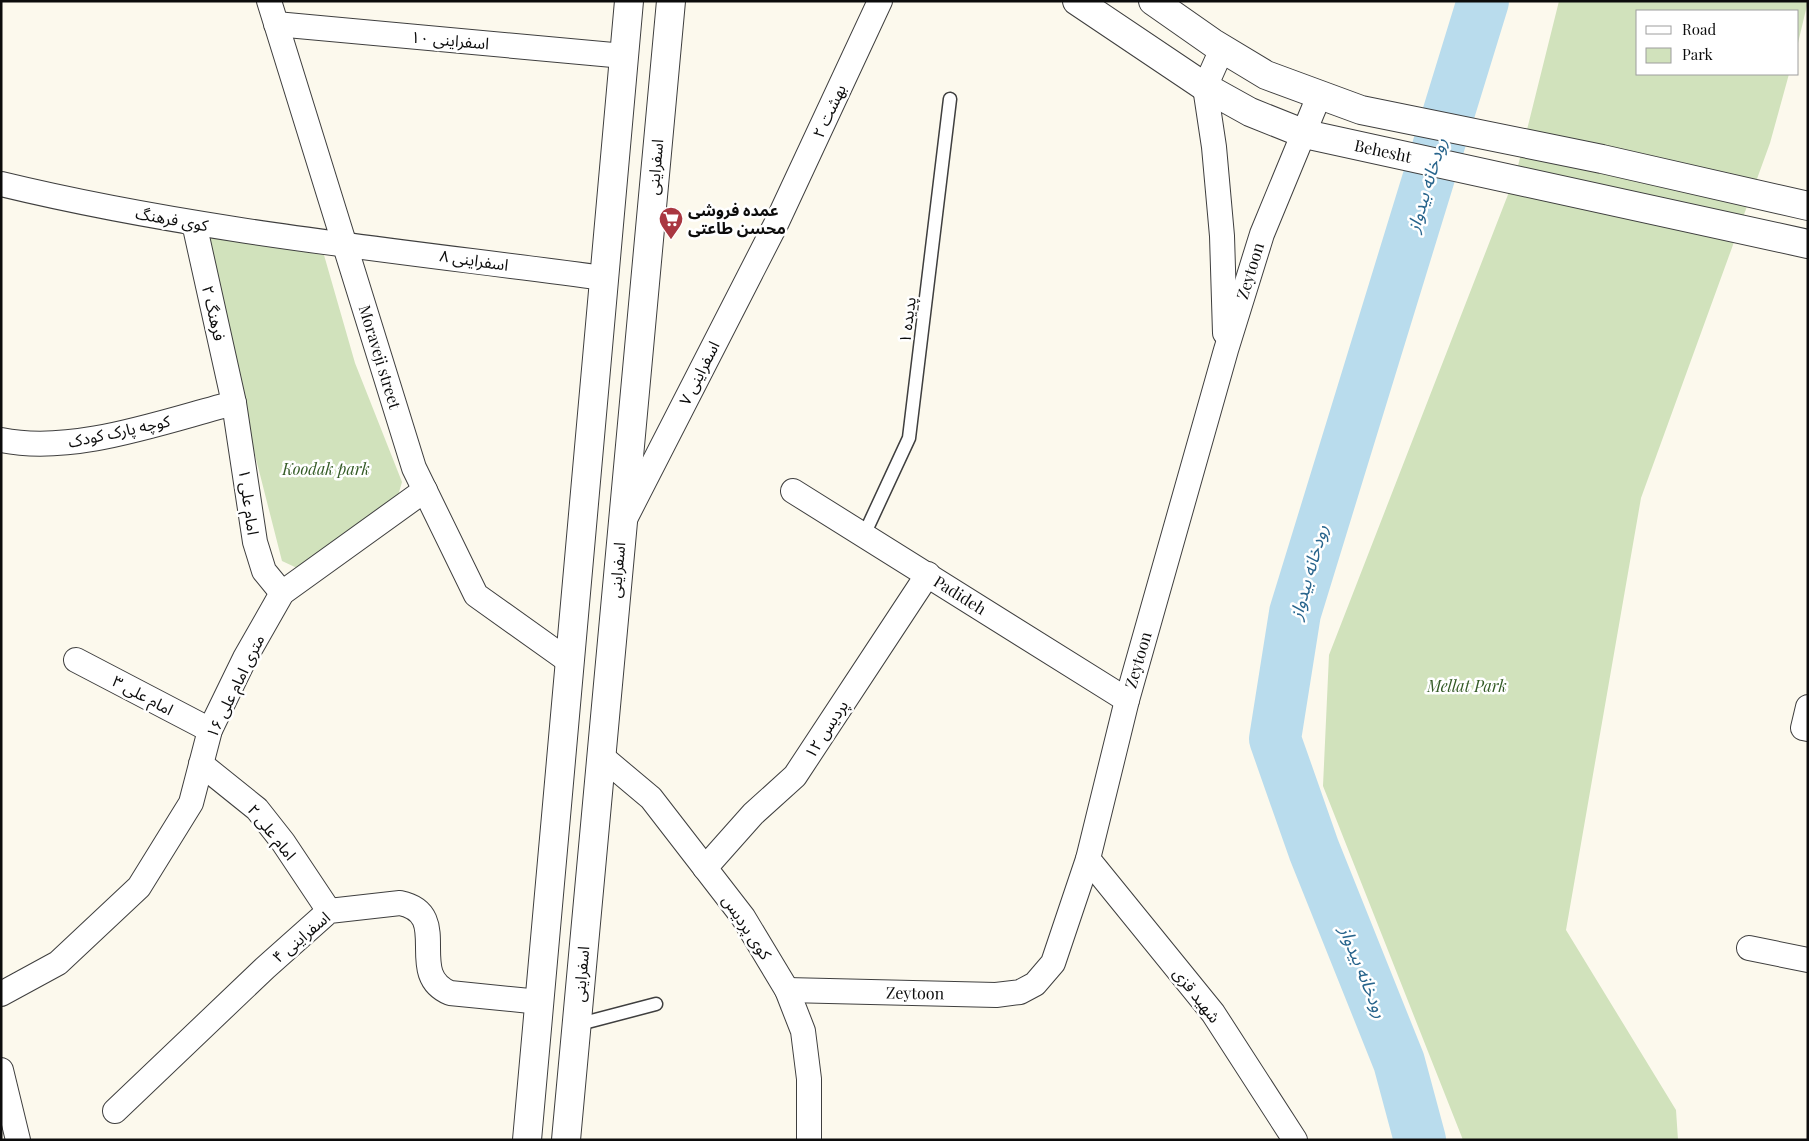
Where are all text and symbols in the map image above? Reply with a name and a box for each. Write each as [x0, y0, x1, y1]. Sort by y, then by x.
legend [1636, 10, 1799, 75]
text: Road [1682, 19, 1716, 39]
street label: اسفراینی ۱۰ [410, 26, 490, 53]
text: Park [1682, 44, 1714, 64]
street label: بهشت ۲ [807, 81, 850, 141]
street label: Behesht [1353, 134, 1414, 167]
water label: رودخانه بیدواز [1400, 134, 1452, 237]
street label: اسفراینی [642, 138, 667, 196]
place label: عمده فروشی محسن طاعتی [688, 199, 786, 238]
street label: کوی فرهنگ [134, 202, 210, 235]
supermarket icon: عمده فروشی محسن طاعتی [658, 206, 684, 240]
street label: Zeytoon [1231, 240, 1268, 302]
street label: اسفراینی ۸ [438, 244, 510, 275]
street label: فرهنگ ۲ [198, 283, 231, 343]
street label: پدیده ۱ [893, 296, 921, 344]
street label: Moraveji street [355, 302, 406, 412]
street label: اسفراینی ۷ [673, 337, 724, 408]
street label: کوچه پارک کودک [66, 409, 172, 453]
park label: Koodak park [281, 458, 370, 479]
street label: امام علی ۱ [232, 468, 265, 537]
water label: رودخانه بیدواز [1283, 521, 1333, 624]
street label: اسفراینی [604, 541, 629, 599]
street label: Padideh [930, 570, 991, 619]
street label: Zeytoon [1119, 629, 1156, 691]
street label: ۱۶ متری امام علی [200, 631, 271, 742]
street label: امام علی ۳ [108, 670, 177, 722]
park label: Mellat Park [1426, 675, 1507, 696]
street label: پردیس ۱۲ [799, 695, 853, 763]
street label: امام علی ۲ [241, 799, 301, 866]
street label: کوی پردیس [717, 890, 777, 964]
street label: اسفراینی ۴ [267, 906, 334, 967]
water label: رودخانه بیدواز [1334, 920, 1393, 1022]
street label: اسفراینی [568, 945, 593, 1003]
street label: شهید قزی [1169, 963, 1226, 1027]
street label: Zeytoon [886, 981, 945, 1004]

